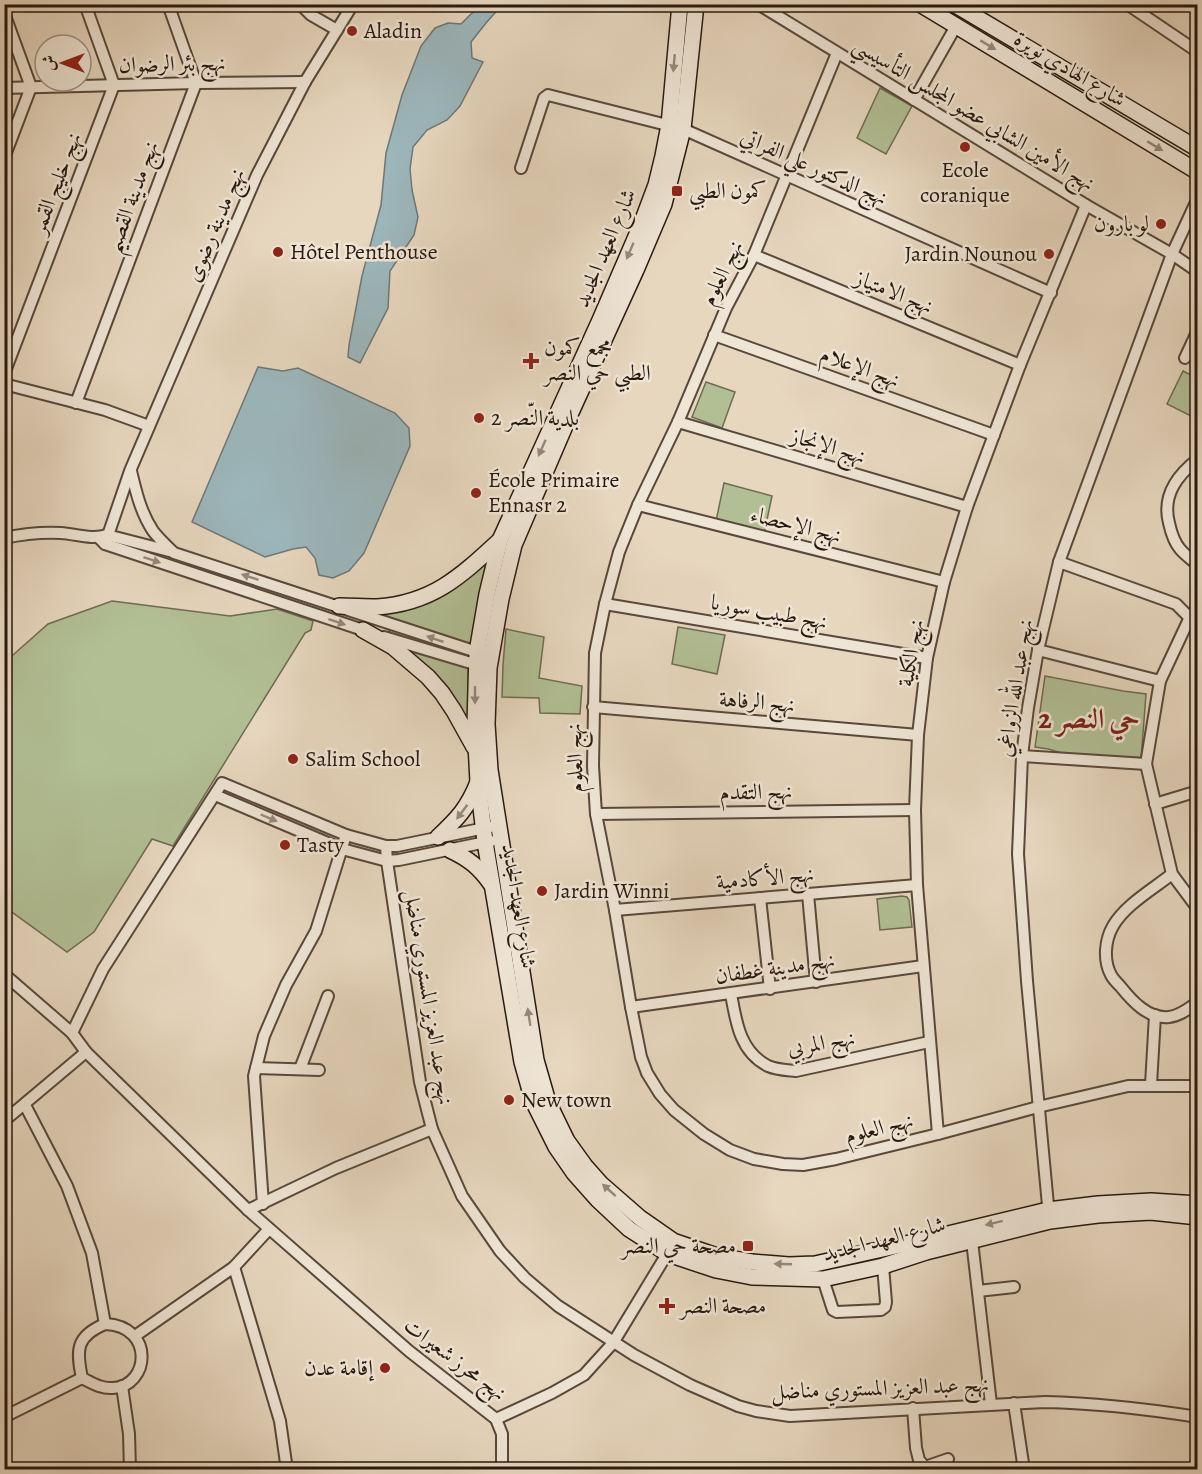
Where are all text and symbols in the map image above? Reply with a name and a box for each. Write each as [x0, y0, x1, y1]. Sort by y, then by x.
place label: Aladin [363, 16, 422, 46]
marker: Aladin [345, 24, 359, 38]
street label: شارع الهادي نويرة [1007, 24, 1132, 117]
street label: نهج الأمين الشابي عضو المجلس التأسيسي [845, 29, 1101, 203]
north arrow [33, 33, 93, 93]
one-way arrow [980, 40, 996, 51]
street label: نهج بئر الرضوان [118, 48, 226, 84]
one-way arrow [669, 53, 679, 72]
text: ش [38, 55, 60, 71]
street label: نهج الدكتور علي الفراتي [733, 121, 892, 218]
street label: نهج خليج القمر [22, 128, 93, 241]
street label: نهج مدينة القصيم [98, 137, 172, 259]
marker: Ecole coranique [958, 140, 972, 154]
one-way arrow [1147, 140, 1163, 151]
place label: Ecole coranique [920, 155, 1010, 210]
street label: نهج مدينة رضوى [178, 164, 256, 288]
place label: كمون الطبي [689, 176, 767, 211]
street label: شارع العهد الجديد [567, 184, 646, 313]
marker: كمون الطبي [670, 184, 684, 198]
place label: لو بارون [1094, 209, 1149, 239]
marker: لو بارون [1154, 217, 1168, 231]
street label: نهج العلوم [693, 235, 754, 312]
place label: Hôtel Penthouse [290, 237, 438, 267]
place label: Jardin Nounou [904, 239, 1037, 269]
one-way arrow [625, 242, 634, 260]
marker: Hôtel Penthouse [271, 245, 285, 259]
marker: Jardin Nounou [1042, 247, 1056, 261]
street label: نهج الامتياز [847, 262, 938, 325]
place label: مجمع كمون الطبي حي النصر [542, 333, 651, 393]
street label: نهج الإعلام [815, 339, 904, 399]
marker: مجمع كمون الطبي حي النصر [522, 352, 540, 370]
place label: بلدية النّصر 2 [491, 402, 579, 433]
marker: بلدية النّصر 2 [472, 411, 486, 425]
street label: نهج الإنجاز [784, 420, 869, 475]
one-way arrow [537, 440, 546, 457]
place label: École Primaire Ennasr 2 [488, 465, 619, 520]
marker: École Primaire Ennasr 2 [469, 486, 483, 500]
street label: نهج الإحصاء [746, 499, 845, 555]
one-way arrow [143, 556, 161, 565]
one-way arrow [241, 572, 259, 582]
street label: نهج طبيب سوريا [708, 587, 830, 641]
street label: نهج عبد الله الزواغي [986, 616, 1045, 760]
one-way arrow [328, 617, 346, 627]
street label: نهج الكلية [890, 617, 936, 690]
one-way arrow [426, 633, 444, 643]
street label: نهج الرفاهة [718, 684, 796, 724]
one-way arrow [470, 685, 480, 704]
district label: حي النصر 2 [1038, 700, 1140, 741]
street label: نهج العلوم [559, 723, 595, 793]
place label: Salim School [305, 744, 420, 774]
marker: Salim School [286, 752, 300, 766]
street label: نهج التقدم [719, 776, 793, 812]
one-way arrow [456, 805, 468, 820]
one-way arrow [260, 813, 278, 823]
place label: Tasty [297, 830, 344, 860]
marker: Tasty [278, 838, 292, 852]
street label: شارع العهد الجديد [491, 841, 544, 971]
street label: نهج الأكادمية [715, 858, 816, 901]
place label: Jardin Winni [554, 876, 670, 906]
marker: Jardin Winni [535, 884, 549, 898]
street label: نهج عبد العزيز المستوري مناضل [393, 887, 461, 1108]
street label: نهج مدينة غطفان [713, 945, 837, 995]
one-way arrow [525, 1007, 534, 1026]
street label: نهج المربي [785, 1023, 858, 1067]
place label: New town [521, 1085, 612, 1115]
marker: New town [502, 1093, 516, 1107]
street label: نهج العلوم [842, 1105, 917, 1155]
one-way arrow [601, 1183, 616, 1197]
street label: شارع العهد الجديد [819, 1209, 949, 1272]
one-way arrow [985, 1218, 1003, 1228]
place label: مصحة حي النصر [619, 1231, 736, 1264]
marker: مصحة حي النصر [741, 1239, 755, 1253]
one-way arrow [773, 1259, 792, 1269]
place label: مصحة النصر [678, 1291, 766, 1321]
marker: مصحة النصر [658, 1297, 676, 1315]
street label: نهج محرز شعيرات [395, 1310, 513, 1411]
place label: إقامة عدن [304, 1353, 374, 1383]
marker: إقامة عدن [378, 1361, 392, 1375]
street label: نهج عبد العزيز المستوري مناضل [771, 1369, 990, 1411]

